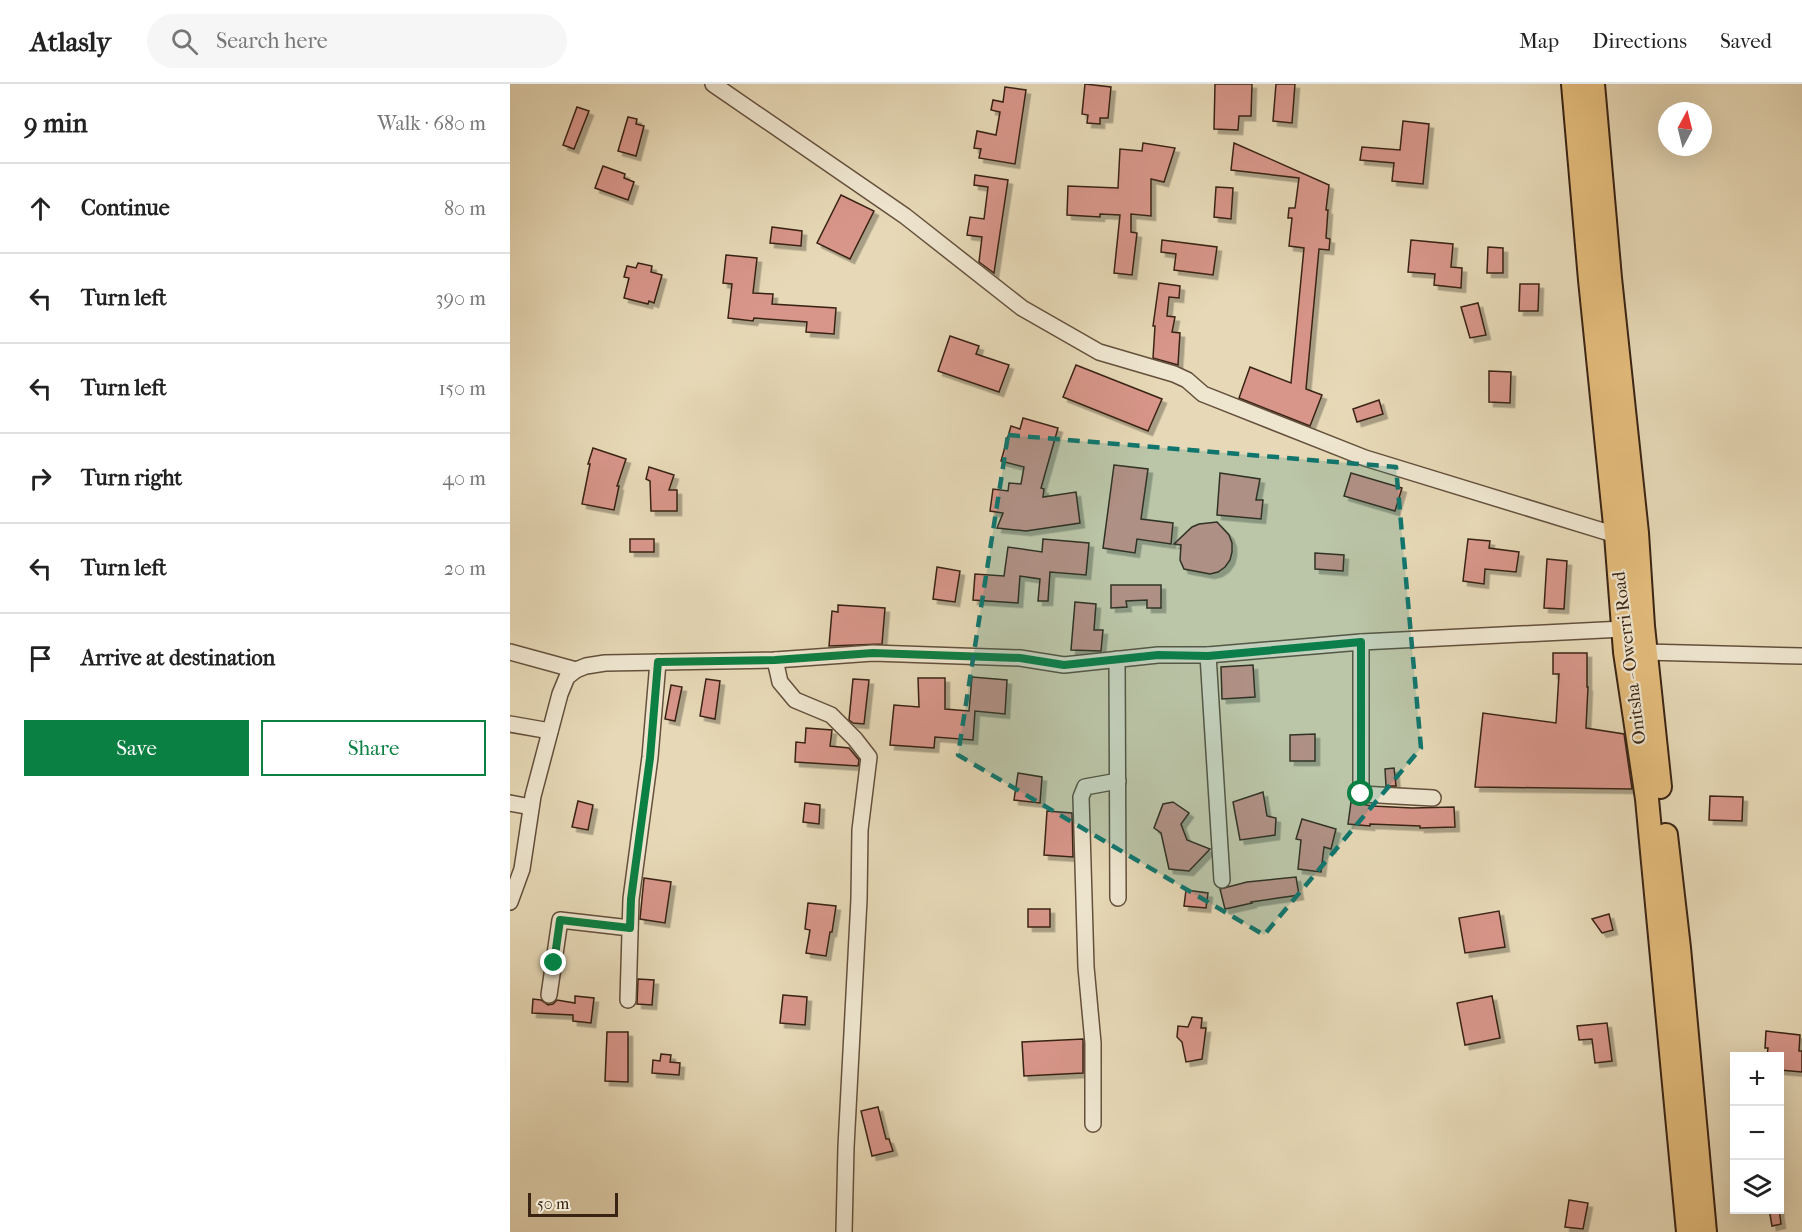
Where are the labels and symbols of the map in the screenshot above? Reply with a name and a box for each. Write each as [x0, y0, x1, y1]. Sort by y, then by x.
north arrow [1658, 102, 1712, 156]
street label: Onitsha - Owerri Road [1608, 570, 1651, 746]
route start [1347, 780, 1373, 806]
route end [540, 949, 566, 975]
scale bar [528, 1190, 618, 1218]

